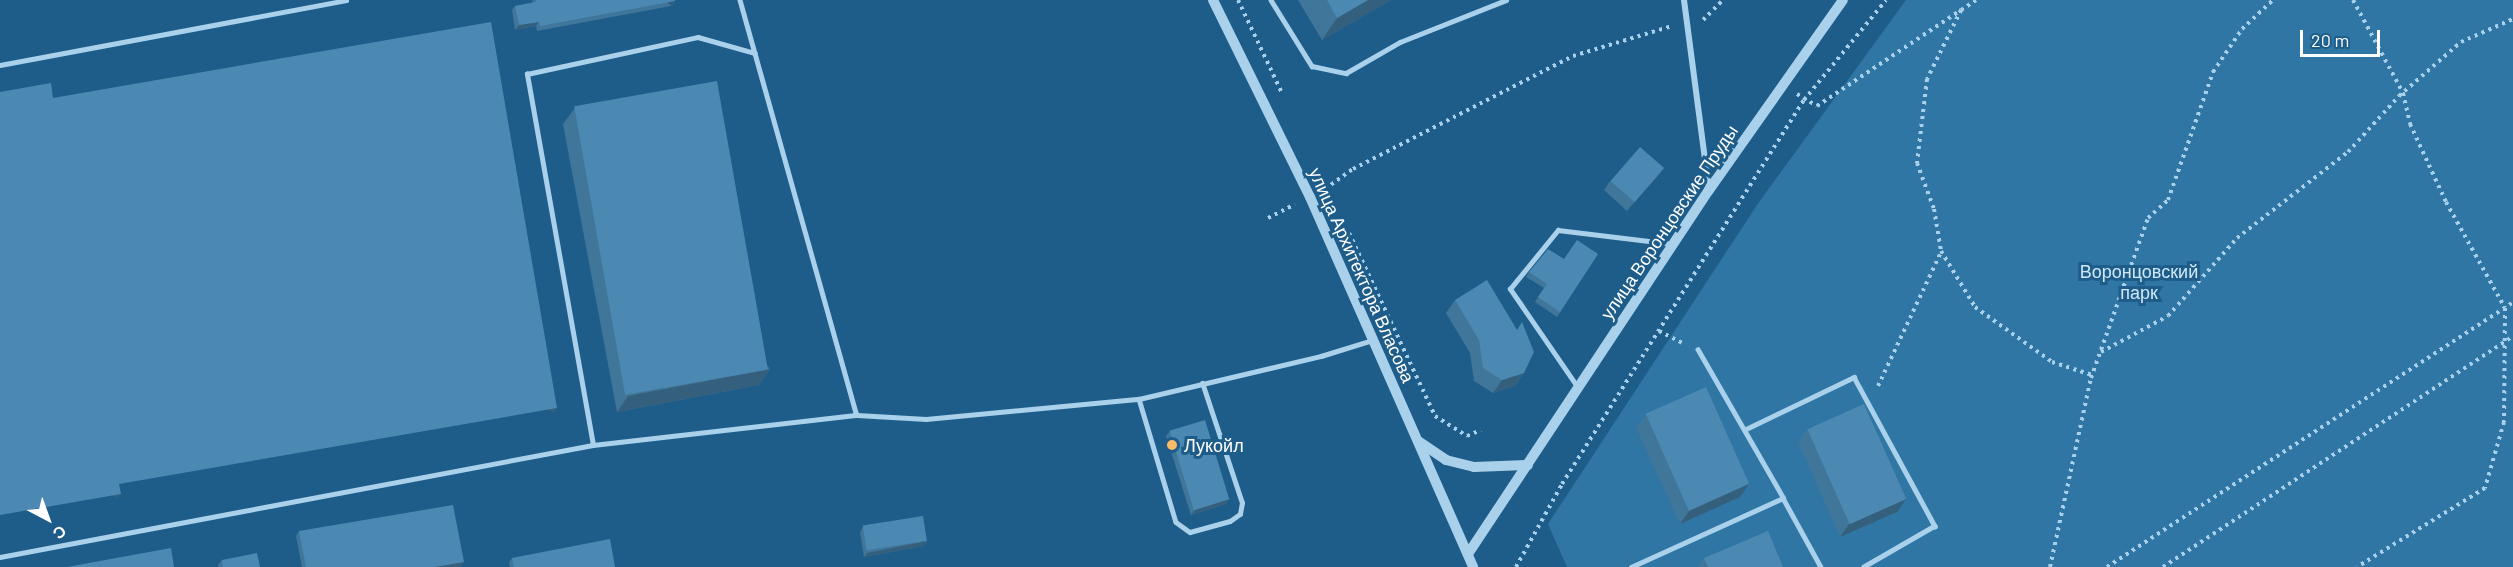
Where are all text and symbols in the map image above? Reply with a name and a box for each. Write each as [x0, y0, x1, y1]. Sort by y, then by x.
scale bar [2303, 18, 2382, 56]
text: 20 m [2311, 29, 2349, 51]
street label: улица Воронцовские Пруды [1596, 121, 1742, 323]
street label: улица Архитектора Власова [1305, 164, 1419, 386]
park label: Воронцовский парк [2080, 261, 2198, 304]
place label: Лукойл [1184, 434, 1244, 456]
marker: Лукойл [1165, 438, 1179, 452]
north arrow [18, 489, 78, 549]
text: С [50, 522, 71, 544]

